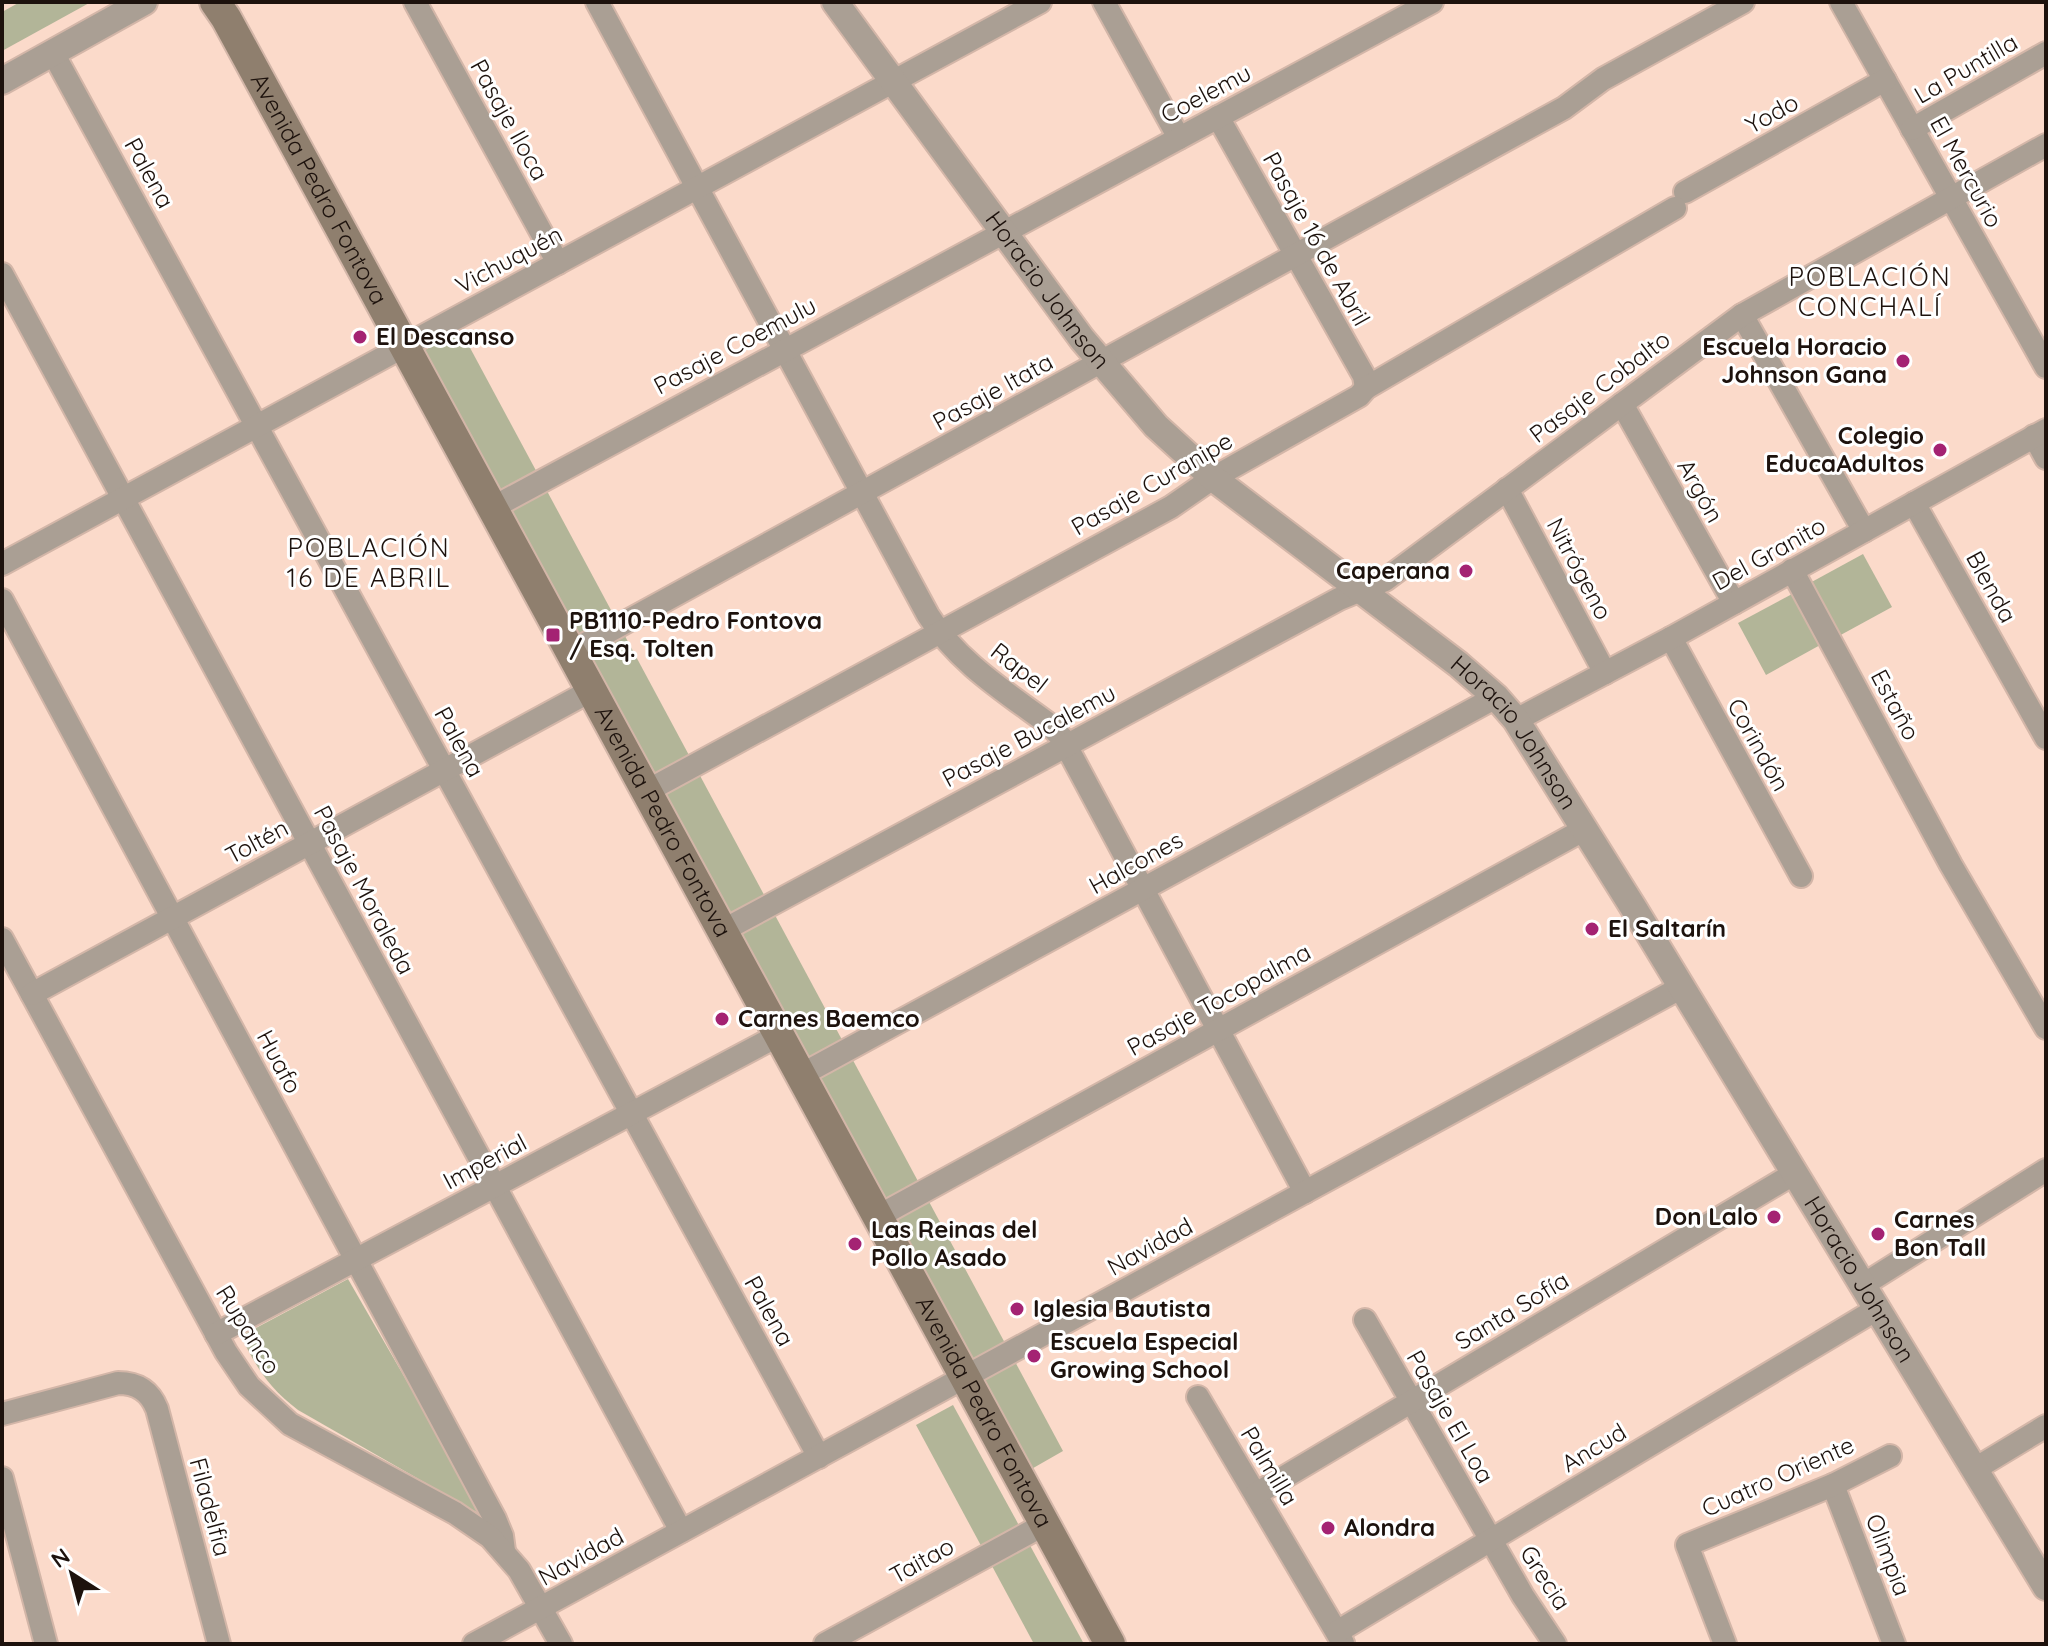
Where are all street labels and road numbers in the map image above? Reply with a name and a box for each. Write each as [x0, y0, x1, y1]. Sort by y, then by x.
street label: La Puntilla [1908, 27, 2023, 110]
street label: Pasaje Iloca [464, 54, 555, 185]
street label: Coelemu [1155, 57, 1256, 129]
street label: Avenida Pedro Fontova [245, 68, 395, 309]
street label: Yodo [1740, 86, 1803, 140]
street label: El Mercurio [1924, 111, 2010, 232]
street label: Palena [118, 132, 181, 213]
street label: Pasaje 16 de Abril [1257, 146, 1377, 331]
street label: Horacio Johnson [979, 205, 1117, 375]
street label: Vichuquén [450, 219, 567, 300]
street label: Pasaje Coemulu [648, 290, 821, 401]
street label: Pasaje Cobalto [1523, 324, 1676, 449]
street label: Pasaje Itata [927, 346, 1058, 436]
street label: Pasaje Curanipe [1066, 425, 1237, 541]
street label: Argón [1671, 454, 1730, 527]
street label: Del Granito [1707, 510, 1830, 596]
street label: Nitrógeno [1541, 513, 1619, 625]
street label: Blenda [1960, 545, 2024, 628]
street label: Rapel [985, 636, 1054, 699]
street label: Horacio Johnson [1445, 648, 1584, 815]
street label: Estaño [1865, 664, 1927, 745]
street label: Pasaje Bucalemu [937, 677, 1120, 793]
street label: Corindón [1721, 693, 1797, 796]
street label: Avenida Pedro Fontova [589, 700, 739, 942]
street label: Palena [428, 701, 491, 782]
street label: Pasaje Moraleda [308, 800, 422, 979]
street label: Toltén [220, 812, 293, 870]
street label: Halcones [1083, 824, 1188, 900]
street label: Pasaje Tocopalma [1121, 936, 1316, 1062]
street label: Huafo [251, 1025, 309, 1098]
street label: Imperial [438, 1127, 531, 1196]
street label: Horacio Johnson [1798, 1190, 1922, 1368]
street label: Navidad [1101, 1210, 1198, 1282]
street label: Santa Sofía [1449, 1264, 1574, 1356]
street label: Palena [738, 1270, 801, 1351]
street label: Rupanco [210, 1279, 288, 1380]
street label: Avenida Pedro Fontova [910, 1291, 1060, 1532]
street label: Pasaje El Loa [1401, 1345, 1501, 1488]
street label: Ancud [1556, 1416, 1631, 1478]
street label: Palmilla [1235, 1421, 1305, 1510]
street label: Cuatro Oriente [1697, 1429, 1858, 1523]
street label: Filadelfia [183, 1454, 238, 1559]
street label: Olimpia [1860, 1510, 1918, 1600]
street label: Navidad [532, 1520, 629, 1592]
street label: Taitao [884, 1530, 959, 1590]
street label: Grecia [1514, 1539, 1578, 1615]

